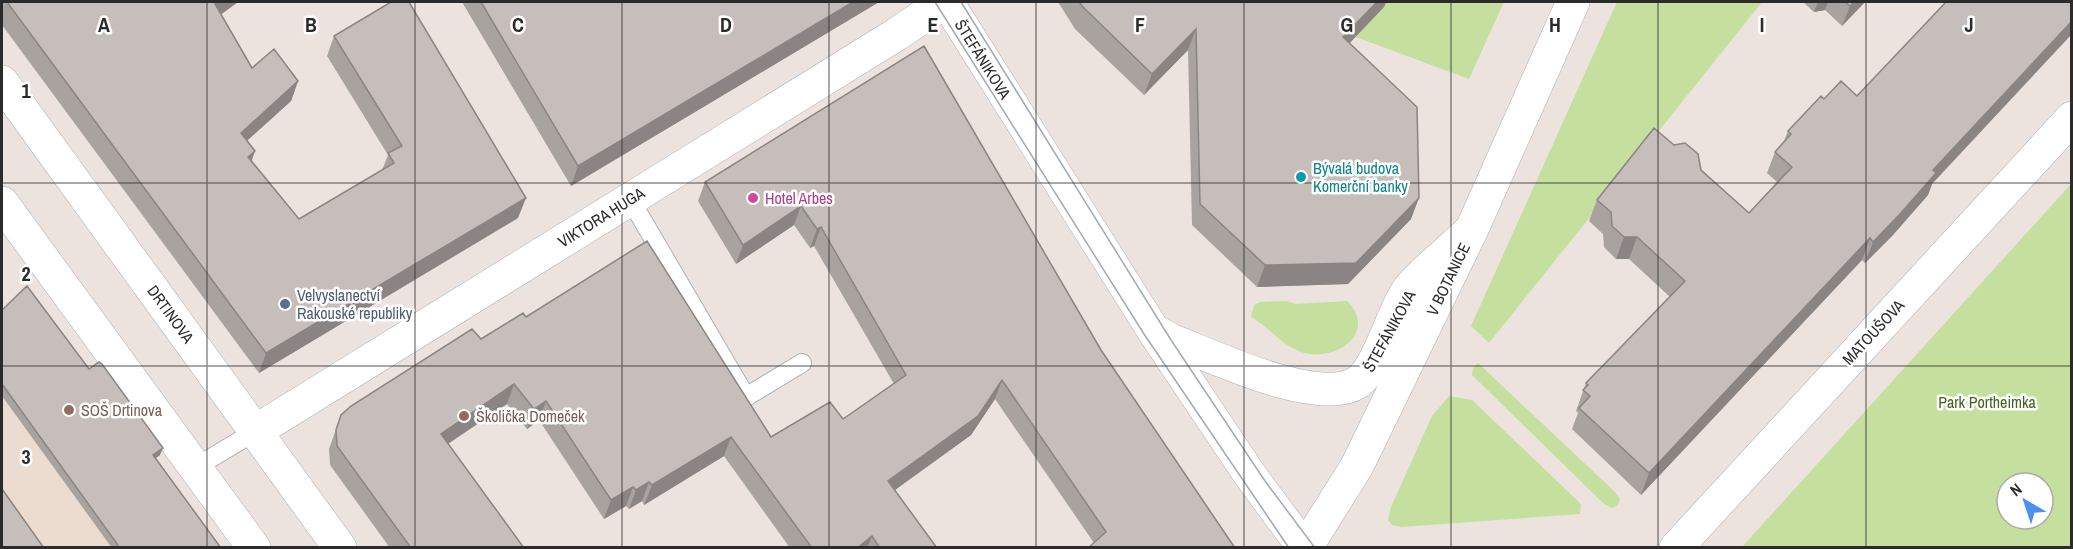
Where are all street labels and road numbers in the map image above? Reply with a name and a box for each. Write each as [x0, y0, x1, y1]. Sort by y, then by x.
street label: ŠTEFÁNIKOVA [950, 15, 1016, 103]
street label: VIKTORA HUGA [554, 182, 649, 252]
street label: V BOTANICE [1421, 239, 1475, 319]
street label: DRTINOVA [143, 281, 200, 348]
street label: ŠTEFÁNIKOVA [1358, 286, 1421, 376]
street label: MATOUŠOVA [1837, 294, 1909, 369]

